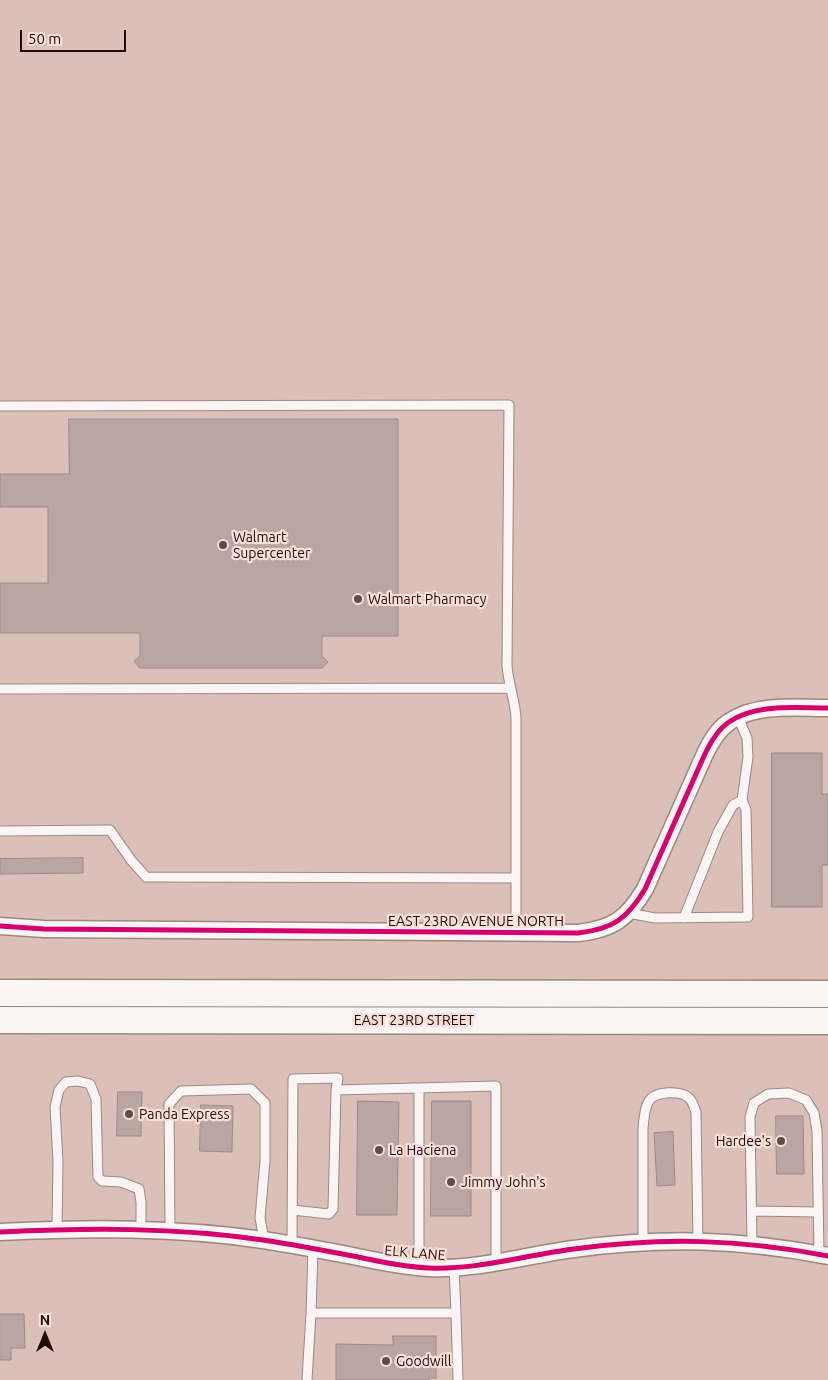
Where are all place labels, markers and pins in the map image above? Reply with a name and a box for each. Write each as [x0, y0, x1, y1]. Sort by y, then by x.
place label: Walmart Supercenter [233, 529, 310, 562]
marker: Walmart Supercenter [217, 539, 229, 551]
place label: Walmart Pharmacy [368, 591, 486, 607]
marker: Walmart Pharmacy [352, 593, 364, 605]
place label: Panda Express [139, 1106, 229, 1122]
marker: Panda Express [123, 1108, 135, 1120]
place label: Hardee's [716, 1133, 771, 1149]
marker: Hardee's [775, 1135, 787, 1147]
place label: La Haciena [389, 1142, 456, 1158]
marker: La Haciena [373, 1144, 385, 1156]
place label: Jimmy John's [461, 1174, 546, 1190]
marker: Jimmy John's [445, 1176, 457, 1188]
place label: Goodwill [396, 1353, 451, 1369]
marker: Goodwill [380, 1355, 392, 1367]

